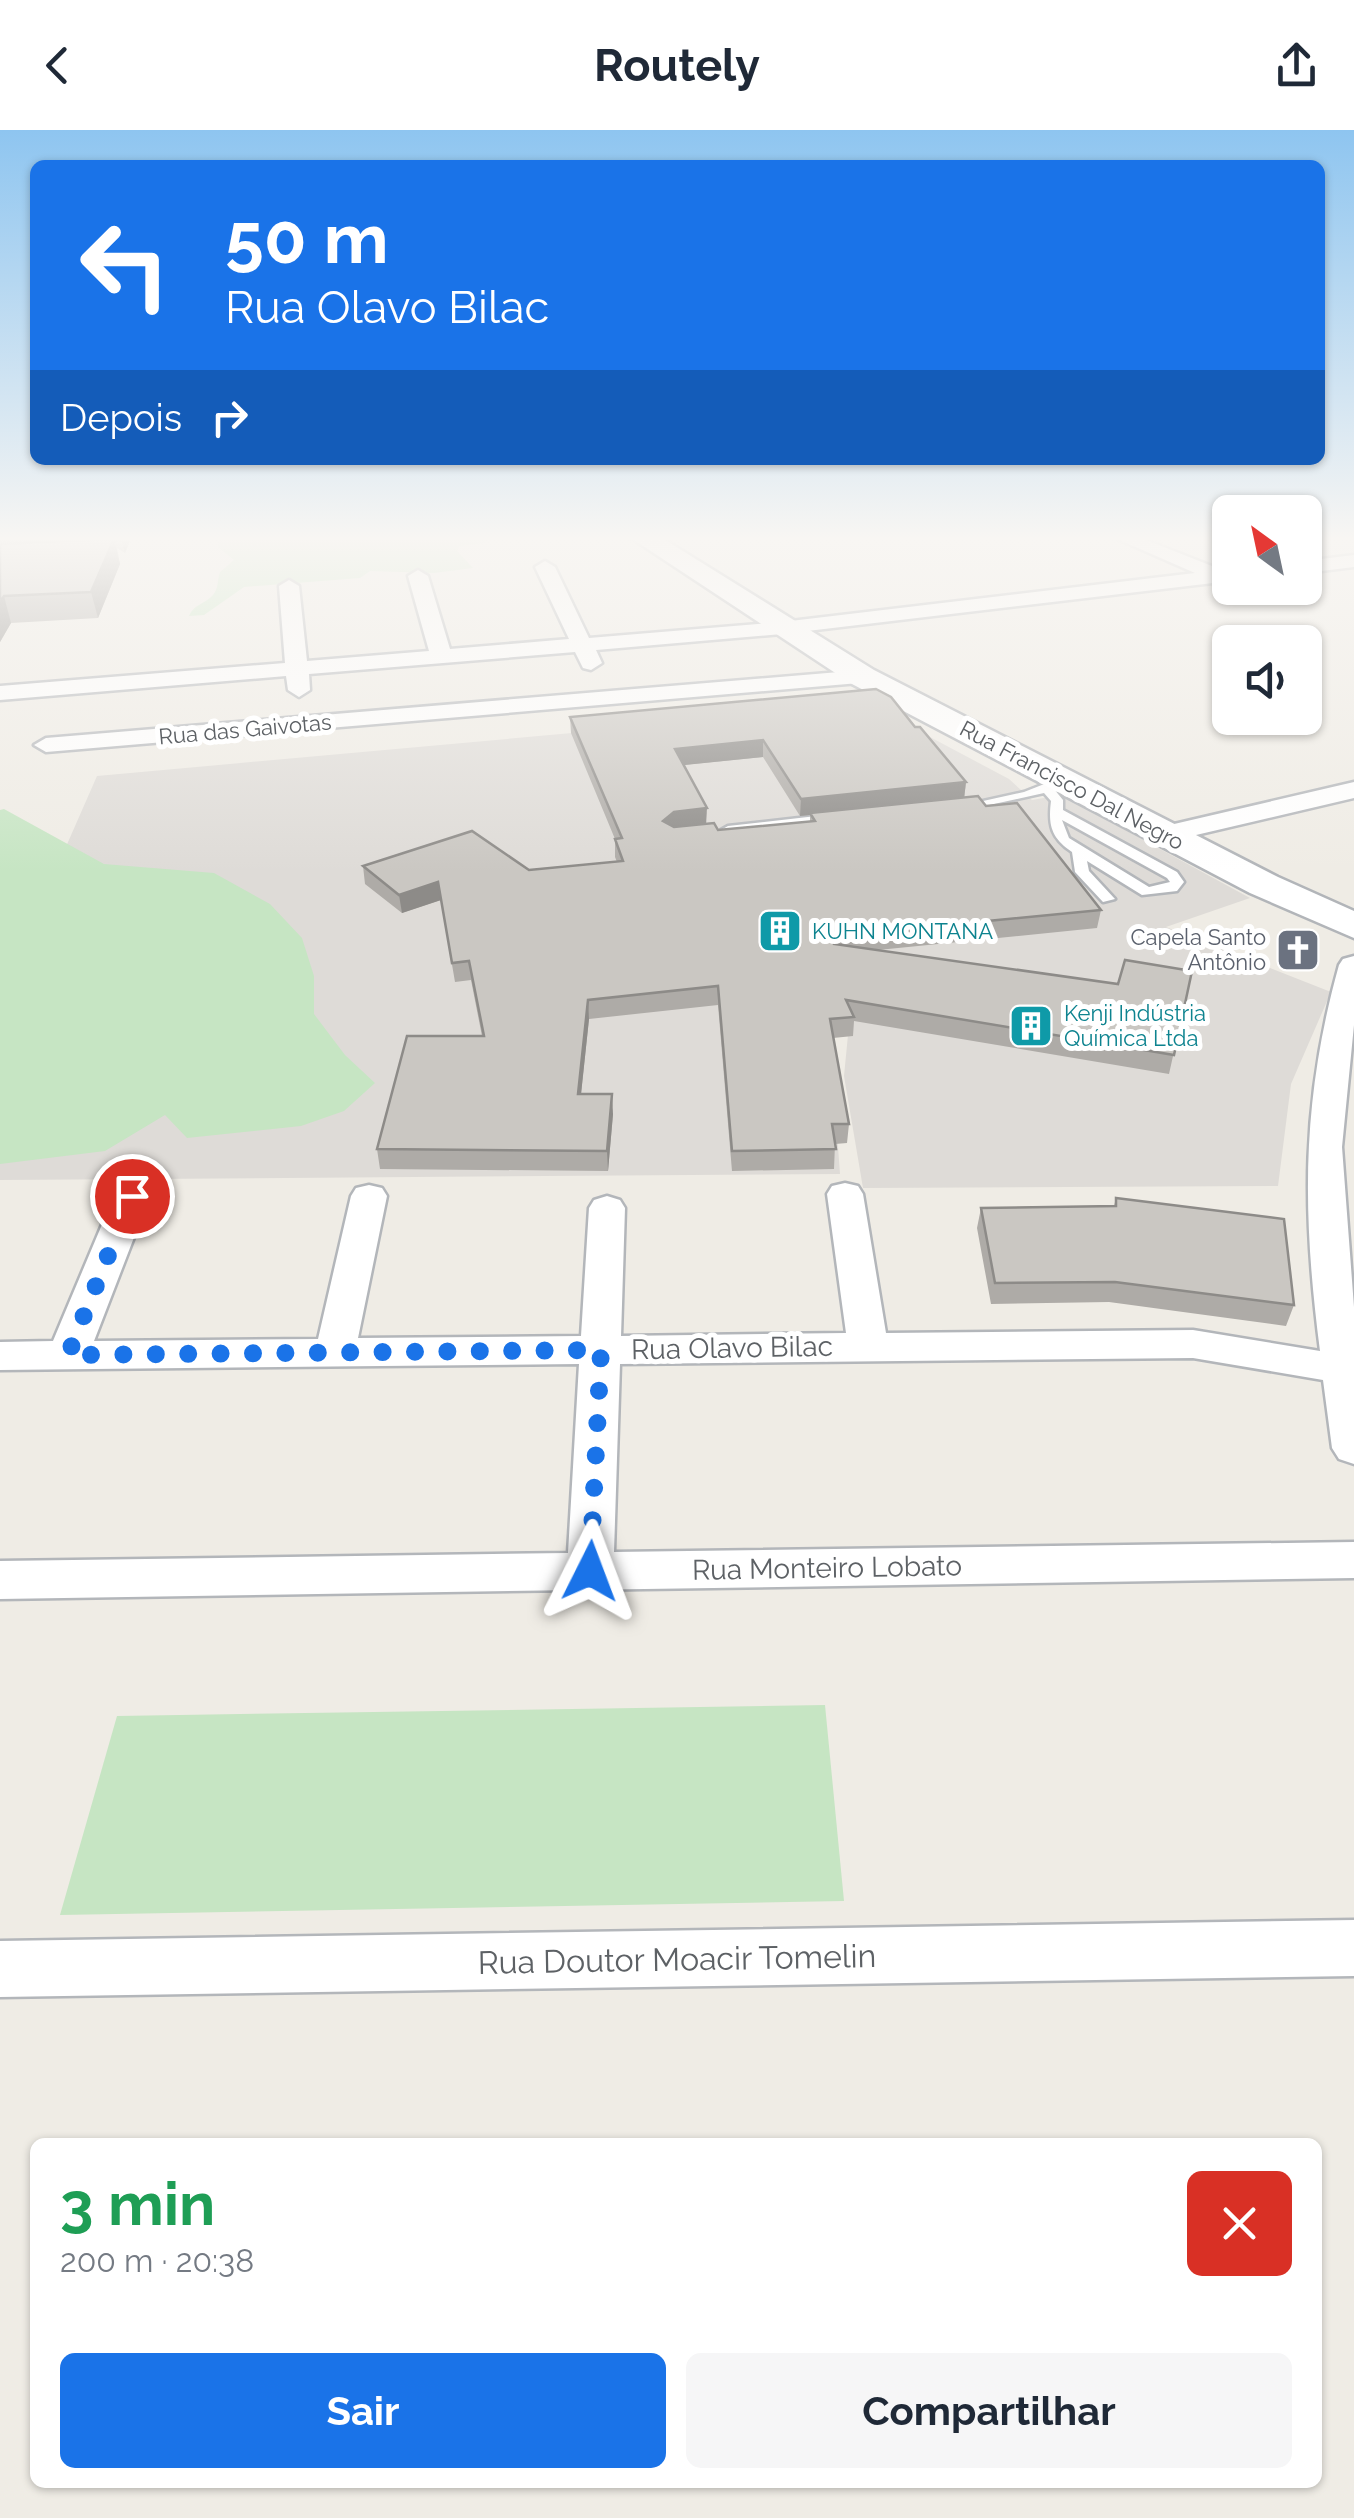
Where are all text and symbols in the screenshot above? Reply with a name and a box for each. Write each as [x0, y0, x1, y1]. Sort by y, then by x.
icon: back [30, 38, 85, 93]
icon: share [1269, 38, 1324, 93]
text: Routely [594, 39, 760, 92]
text: 50 m [225, 197, 389, 279]
icon: left [60, 200, 190, 330]
text: Rua Olavo Bilac [225, 281, 549, 334]
icon: right [202, 390, 257, 445]
text: Depois [60, 395, 182, 440]
north arrow [1212, 495, 1322, 605]
map controls [1212, 495, 1322, 735]
button: sound [1212, 625, 1322, 735]
street label: Rua das Gaivotas [157, 708, 333, 750]
street label: Rua Francisco Dal Negro [956, 715, 1188, 855]
building icon: KUHN MONTANA [757, 908, 803, 954]
place label: KUHN MONTANA [812, 918, 993, 944]
place label: Capela Santo Antônio [1131, 924, 1266, 975]
church icon: Capela Santo Antônio [1275, 927, 1321, 973]
place label: Kenji Indústria Química Ltda [1064, 1000, 1206, 1051]
building icon: Kenji Indústria Química Ltda [1008, 1003, 1054, 1049]
pin [90, 1154, 175, 1239]
icon: arrive [105, 1169, 160, 1224]
street label: Rua Olavo Bilac [631, 1330, 833, 1366]
position arrow [538, 1519, 642, 1623]
street label: Rua Monteiro Lobato [692, 1549, 962, 1587]
street label: Rua Doutor Moacir Tomelin [478, 1937, 876, 1981]
text: 3 min [60, 2169, 215, 2239]
button: close [1187, 2171, 1292, 2276]
text: 200 m · 20:38 [60, 2242, 254, 2279]
button: Sair [60, 2353, 666, 2468]
button: Compartilhar [686, 2353, 1292, 2468]

